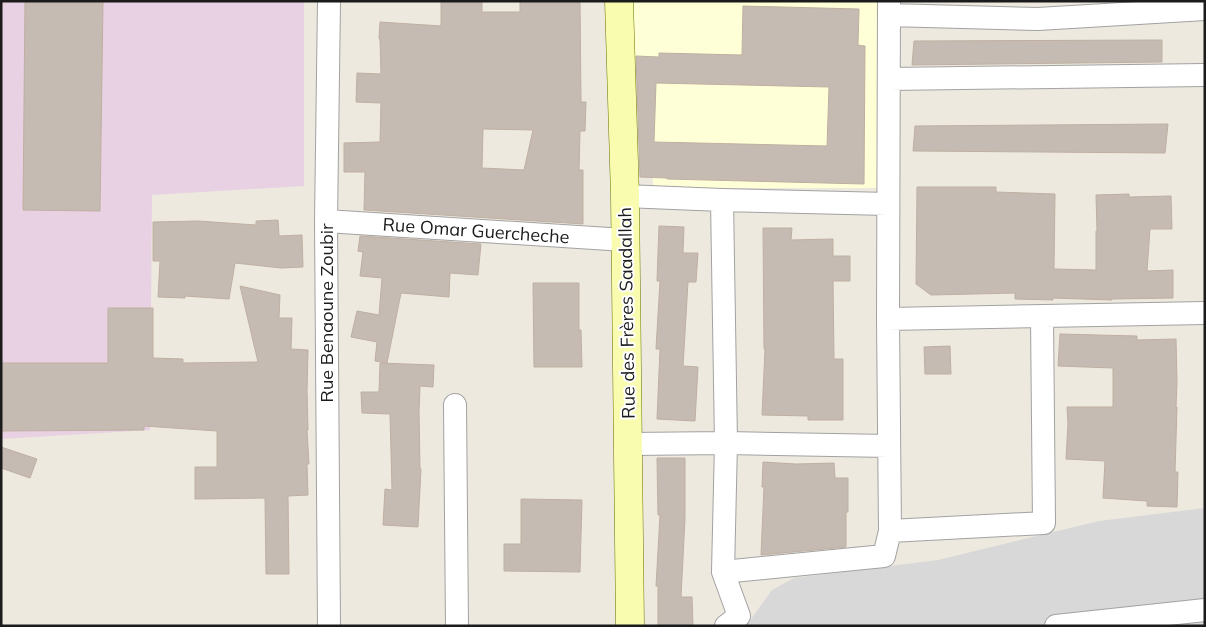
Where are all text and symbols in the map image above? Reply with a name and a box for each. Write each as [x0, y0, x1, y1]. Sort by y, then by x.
street label: Rue des Frères Saadallah [613, 207, 640, 419]
street label: Rue Omar Guercheche [382, 212, 570, 249]
street label: Rue Benaoune Zoubir [315, 223, 338, 403]

